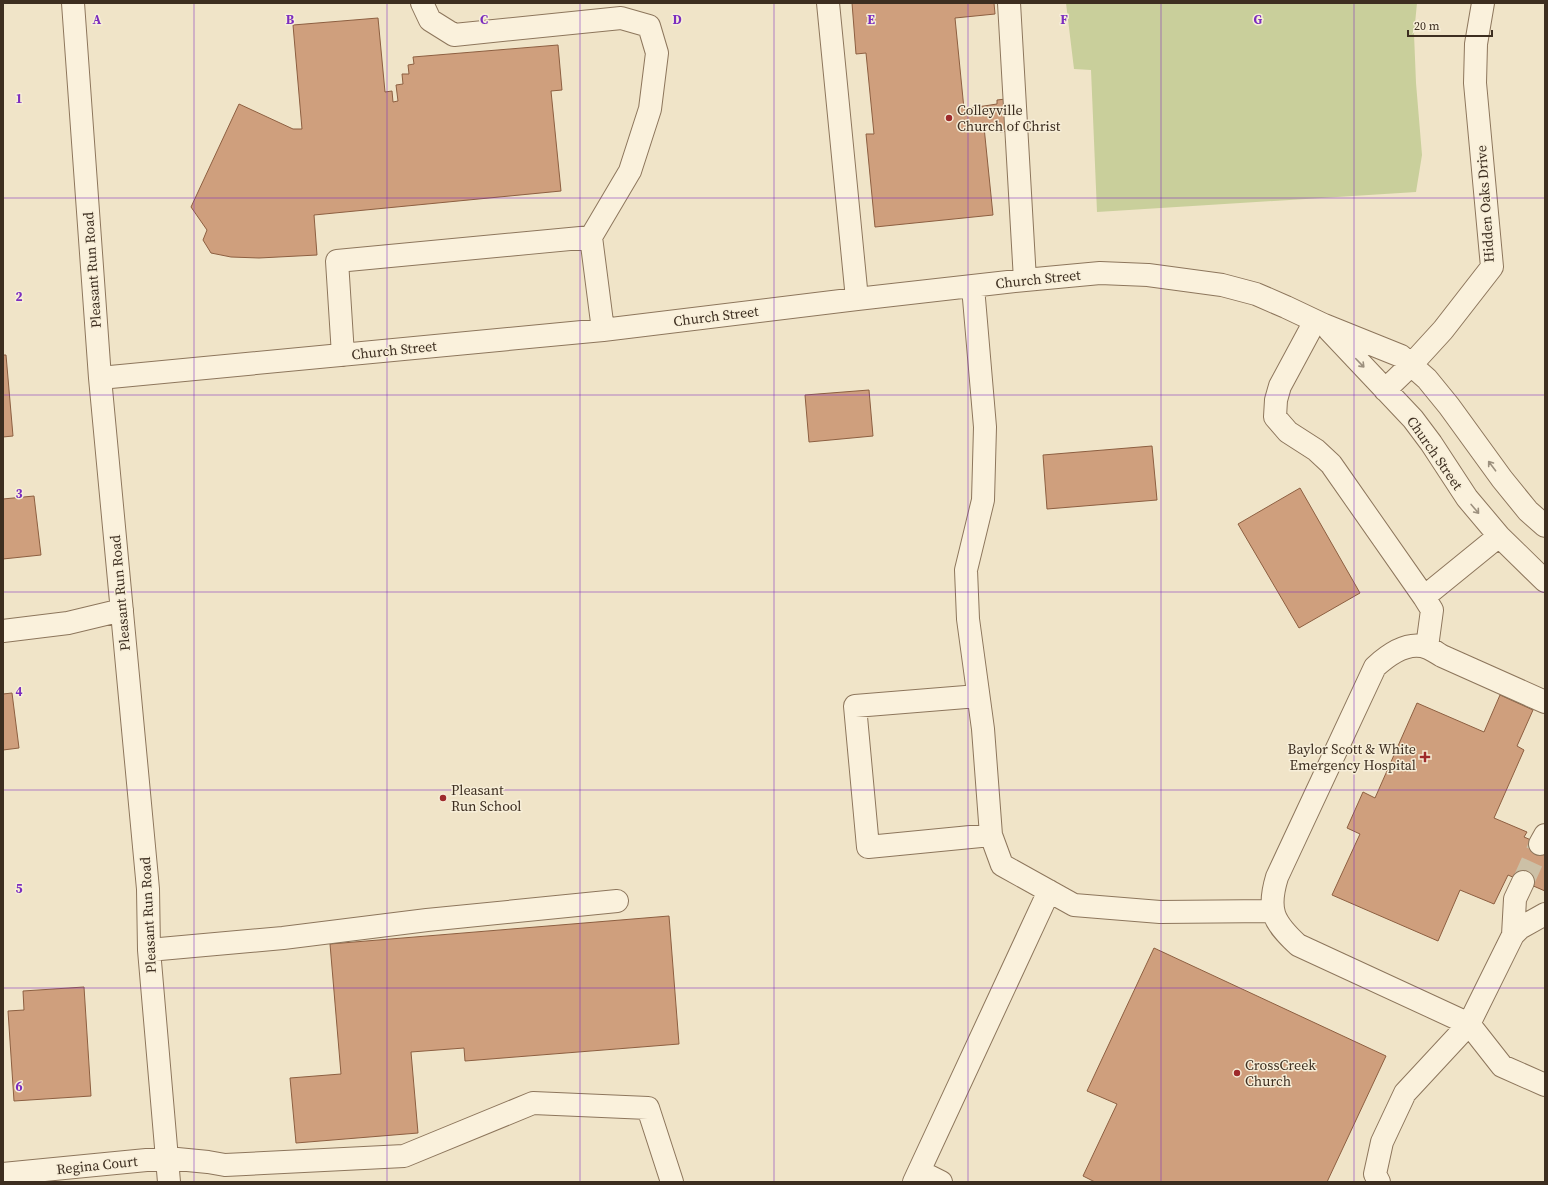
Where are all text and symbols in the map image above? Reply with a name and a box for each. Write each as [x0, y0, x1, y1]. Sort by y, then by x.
text: A [93, 11, 102, 28]
text: B [286, 11, 295, 28]
text: C [480, 11, 488, 28]
text: D [672, 11, 682, 28]
text: E [867, 11, 875, 28]
text: F [1060, 11, 1068, 28]
text: G [1254, 11, 1263, 28]
scale bar [1408, 12, 1492, 38]
text: 20 m [1414, 18, 1440, 34]
text: 1 [15, 90, 23, 107]
place label: Colleyville Church of Christ [957, 100, 1061, 136]
marker: Colleyville Church of Christ [944, 113, 954, 123]
street label: Hidden Oaks Drive [1471, 145, 1499, 263]
street label: Pleasant Run Road [78, 211, 106, 329]
street label: Church Street [994, 265, 1082, 293]
text: 2 [15, 288, 23, 305]
street label: Church Street [672, 301, 760, 331]
street label: Church Street [350, 336, 438, 364]
one-way arrow [1355, 358, 1365, 368]
street label: Church Street [1402, 412, 1468, 494]
one-way arrow [1487, 460, 1496, 471]
text: 3 [15, 485, 23, 502]
one-way arrow [1471, 503, 1480, 514]
street label: Pleasant Run Road [105, 534, 135, 652]
text: 4 [15, 683, 23, 700]
place label: Baylor Scott & White Emergency Hospital [1288, 739, 1416, 775]
marker: Baylor Scott & White Emergency Hospital [1419, 751, 1431, 763]
place label: Pleasant Run School [451, 780, 522, 816]
marker: Pleasant Run School [438, 793, 448, 803]
street label: Pleasant Run Road [135, 856, 161, 974]
text: 5 [15, 880, 23, 897]
place label: CrossCreek Church [1245, 1055, 1316, 1091]
marker: CrossCreek Church [1232, 1068, 1242, 1078]
text: 6 [15, 1078, 23, 1095]
street label: Regina Court [55, 1151, 139, 1179]

